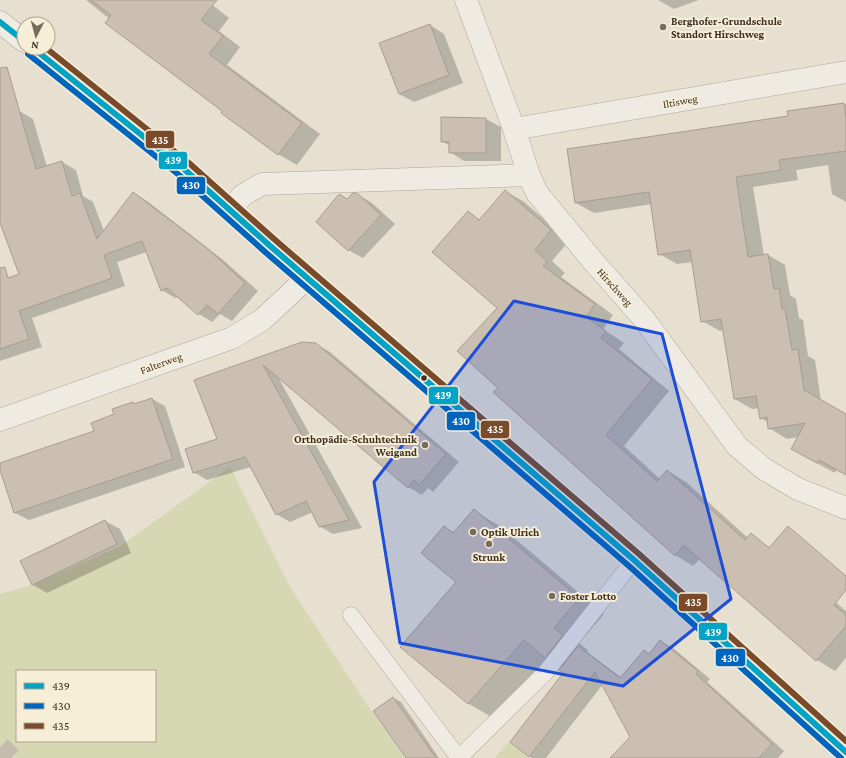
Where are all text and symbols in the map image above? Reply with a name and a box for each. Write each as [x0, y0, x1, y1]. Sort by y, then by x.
place label: Berghofer-Grundschule Standort Hirschweg [671, 15, 782, 40]
north arrow [16, 16, 56, 56]
marker: Berghofer-Grundschule Standort Hirschweg [658, 22, 668, 32]
text: N [30, 40, 39, 52]
street label: Iltisweg [662, 92, 699, 111]
line badge: 435 [145, 130, 175, 149]
text: 435 [152, 134, 168, 146]
line badge: 439 [158, 151, 188, 170]
text: 439 [164, 154, 182, 166]
line badge: 430 [176, 176, 206, 195]
text: 430 [182, 179, 200, 191]
street label: Hirschweg [594, 266, 636, 310]
street label: Falterweg [138, 350, 185, 377]
unlabelled marker [419, 373, 429, 383]
line badge: 439 [428, 386, 459, 405]
text: 439 [434, 389, 452, 401]
line badge: 430 [446, 411, 476, 431]
text: 430 [452, 415, 470, 427]
line badge: 435 [480, 420, 510, 439]
text: 435 [487, 423, 503, 435]
place label: Orthopädie-Schuhtechnik Weigand [294, 433, 418, 458]
marker: Orthopädie-Schuhtechnik Weigand [420, 440, 430, 450]
place label: Optik Ulrich [481, 526, 540, 538]
marker: Optik Ulrich [468, 527, 478, 537]
marker: Strunk [484, 539, 494, 549]
place label: Strunk [473, 551, 506, 563]
place label: Foster Lotto [560, 590, 617, 602]
marker: Foster Lotto [547, 591, 557, 601]
line badge: 435 [678, 593, 708, 612]
text: 435 [685, 596, 701, 608]
line badge: 439 [698, 622, 728, 641]
text: 439 [704, 626, 722, 638]
line badge: 430 [715, 648, 746, 667]
text: 430 [721, 652, 739, 664]
legend [16, 670, 156, 742]
text: 439 [52, 679, 70, 693]
text: 430 [52, 699, 71, 713]
text: 435 [52, 719, 69, 733]

